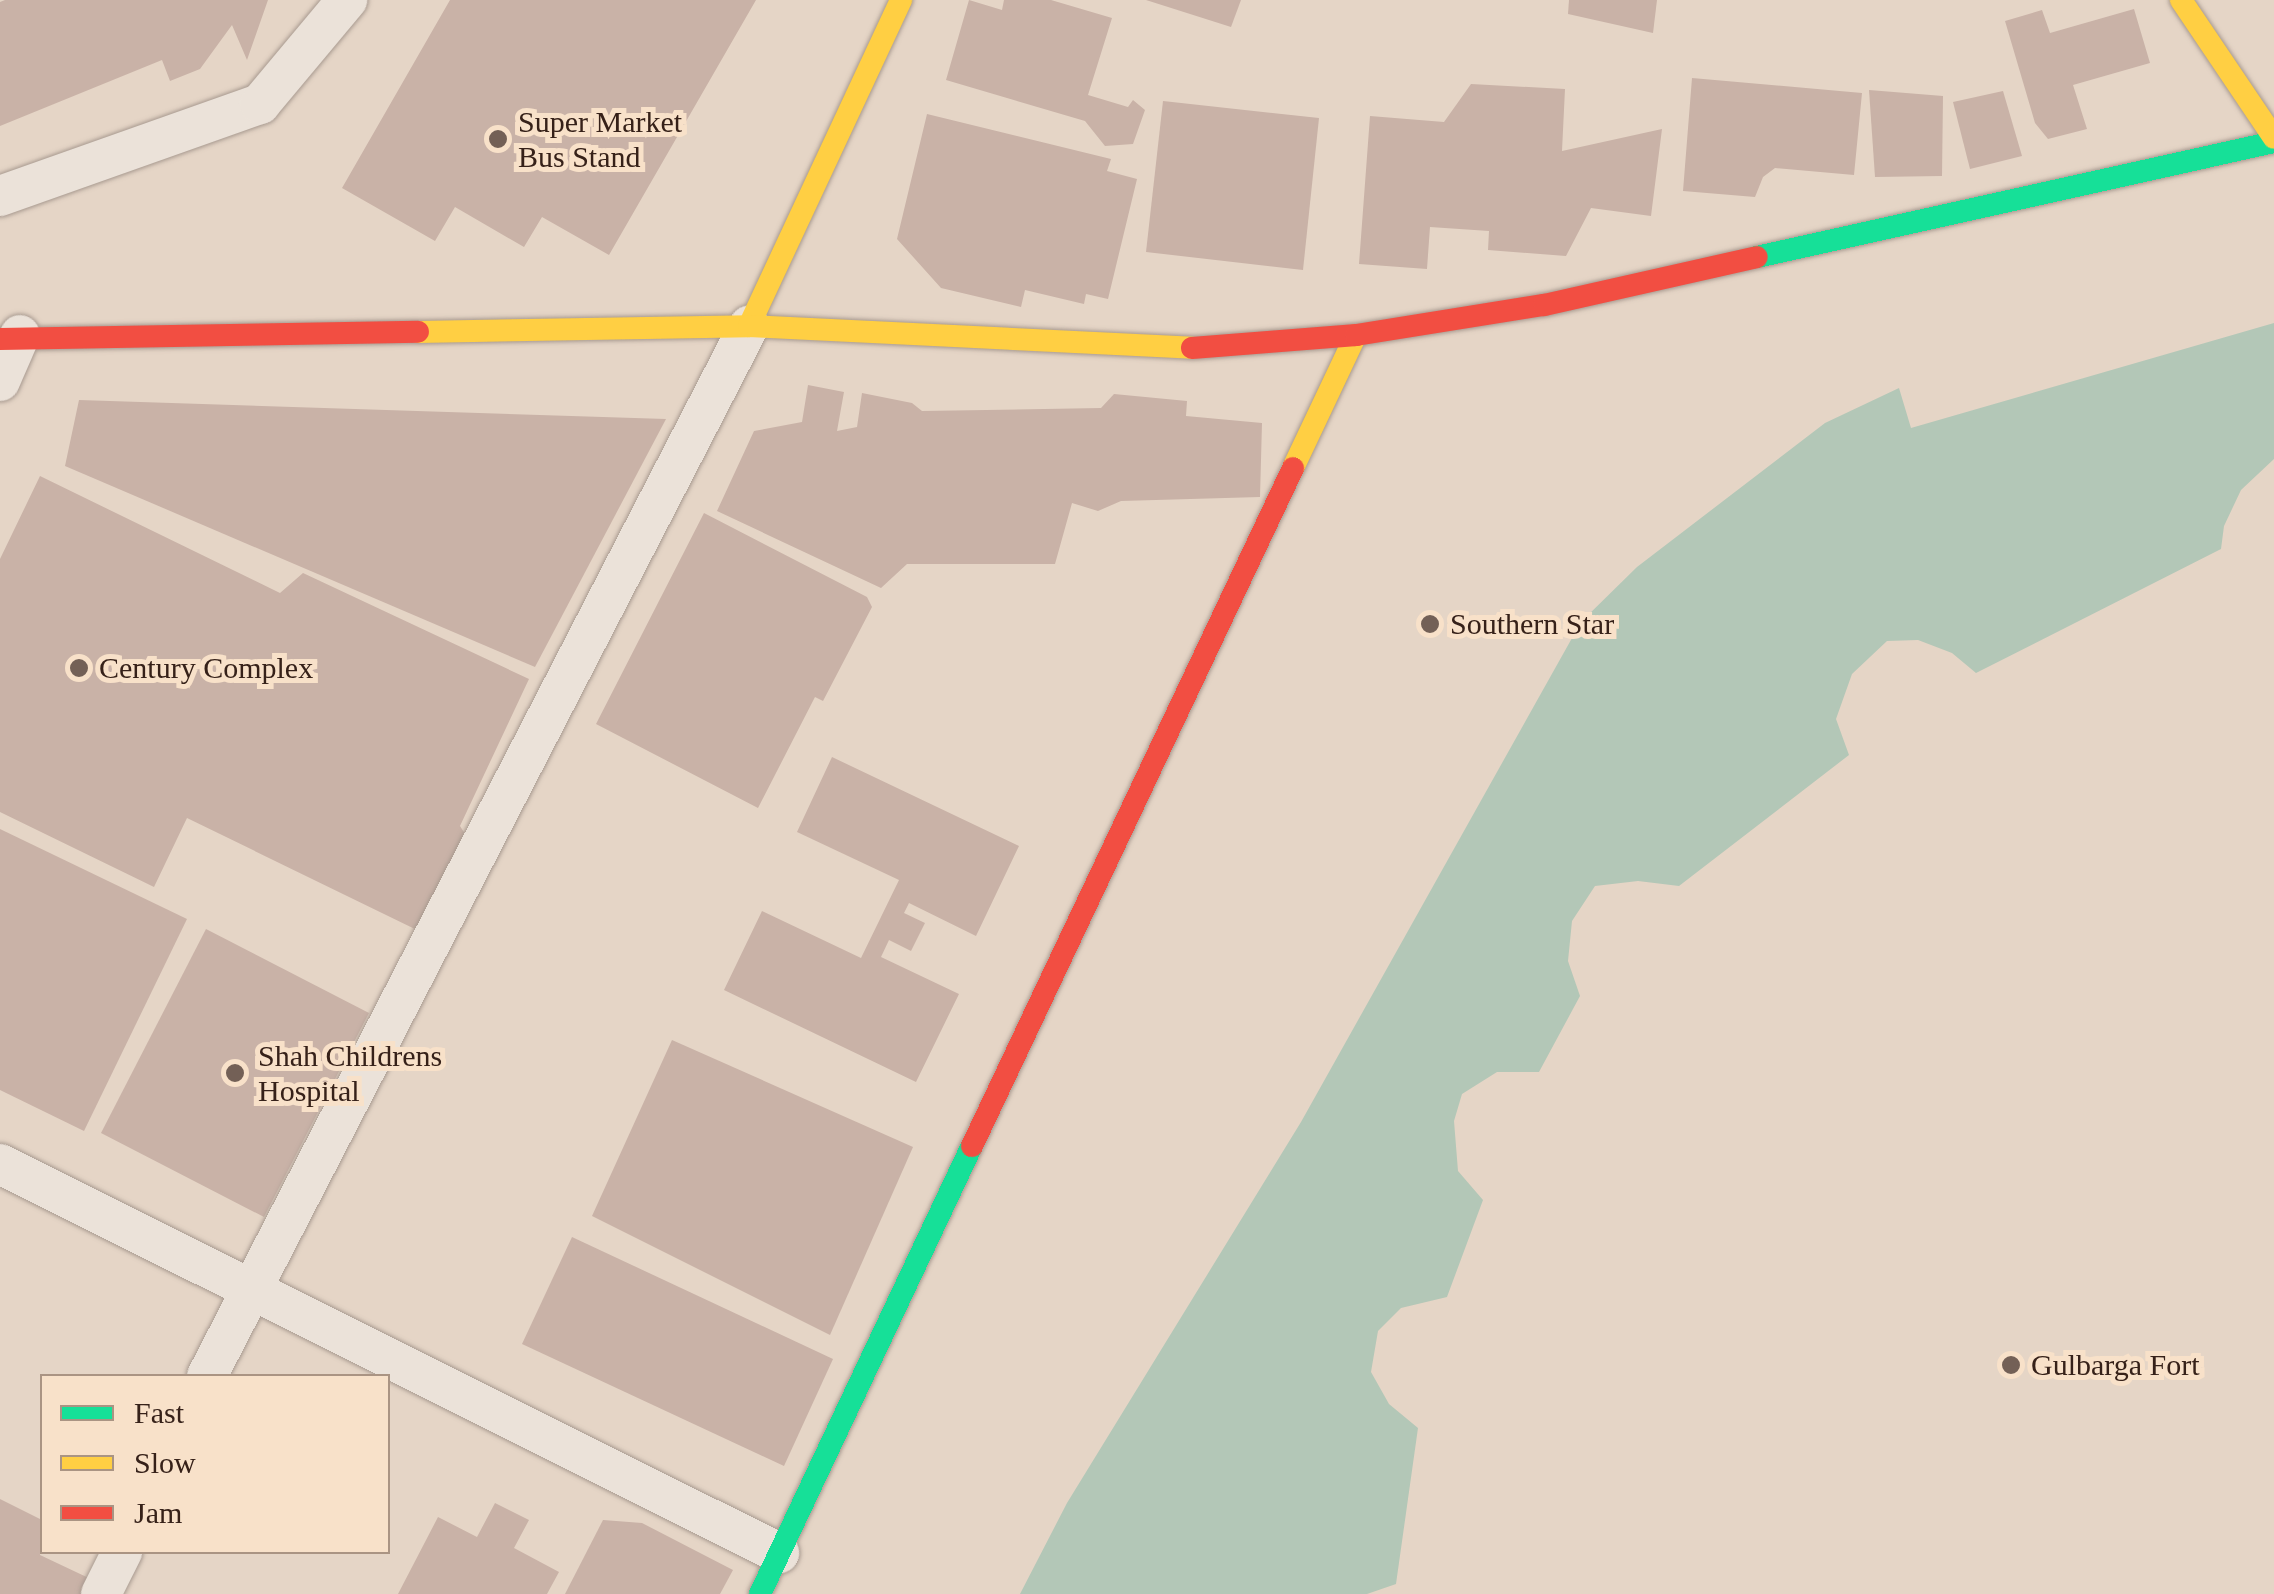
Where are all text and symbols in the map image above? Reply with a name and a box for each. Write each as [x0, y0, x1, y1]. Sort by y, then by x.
place label: Super Market Bus Stand [518, 104, 682, 174]
marker: Super Market Bus Stand [487, 128, 509, 150]
place label: Southern Star [1450, 606, 1614, 642]
marker: Southern Star [1419, 613, 1441, 635]
place label: Century Complex [99, 650, 313, 686]
marker: Century Complex [68, 657, 90, 679]
place label: Shah Childrens Hospital [258, 1038, 442, 1108]
marker: Shah Childrens Hospital [222, 1060, 248, 1086]
place label: Gulbarga Fort [2031, 1347, 2200, 1383]
marker: Gulbarga Fort [2000, 1354, 2022, 1376]
legend [40, 1374, 390, 1554]
text: Fast [134, 1396, 184, 1429]
text: Slow [134, 1446, 196, 1479]
text: Jam [134, 1496, 182, 1529]

